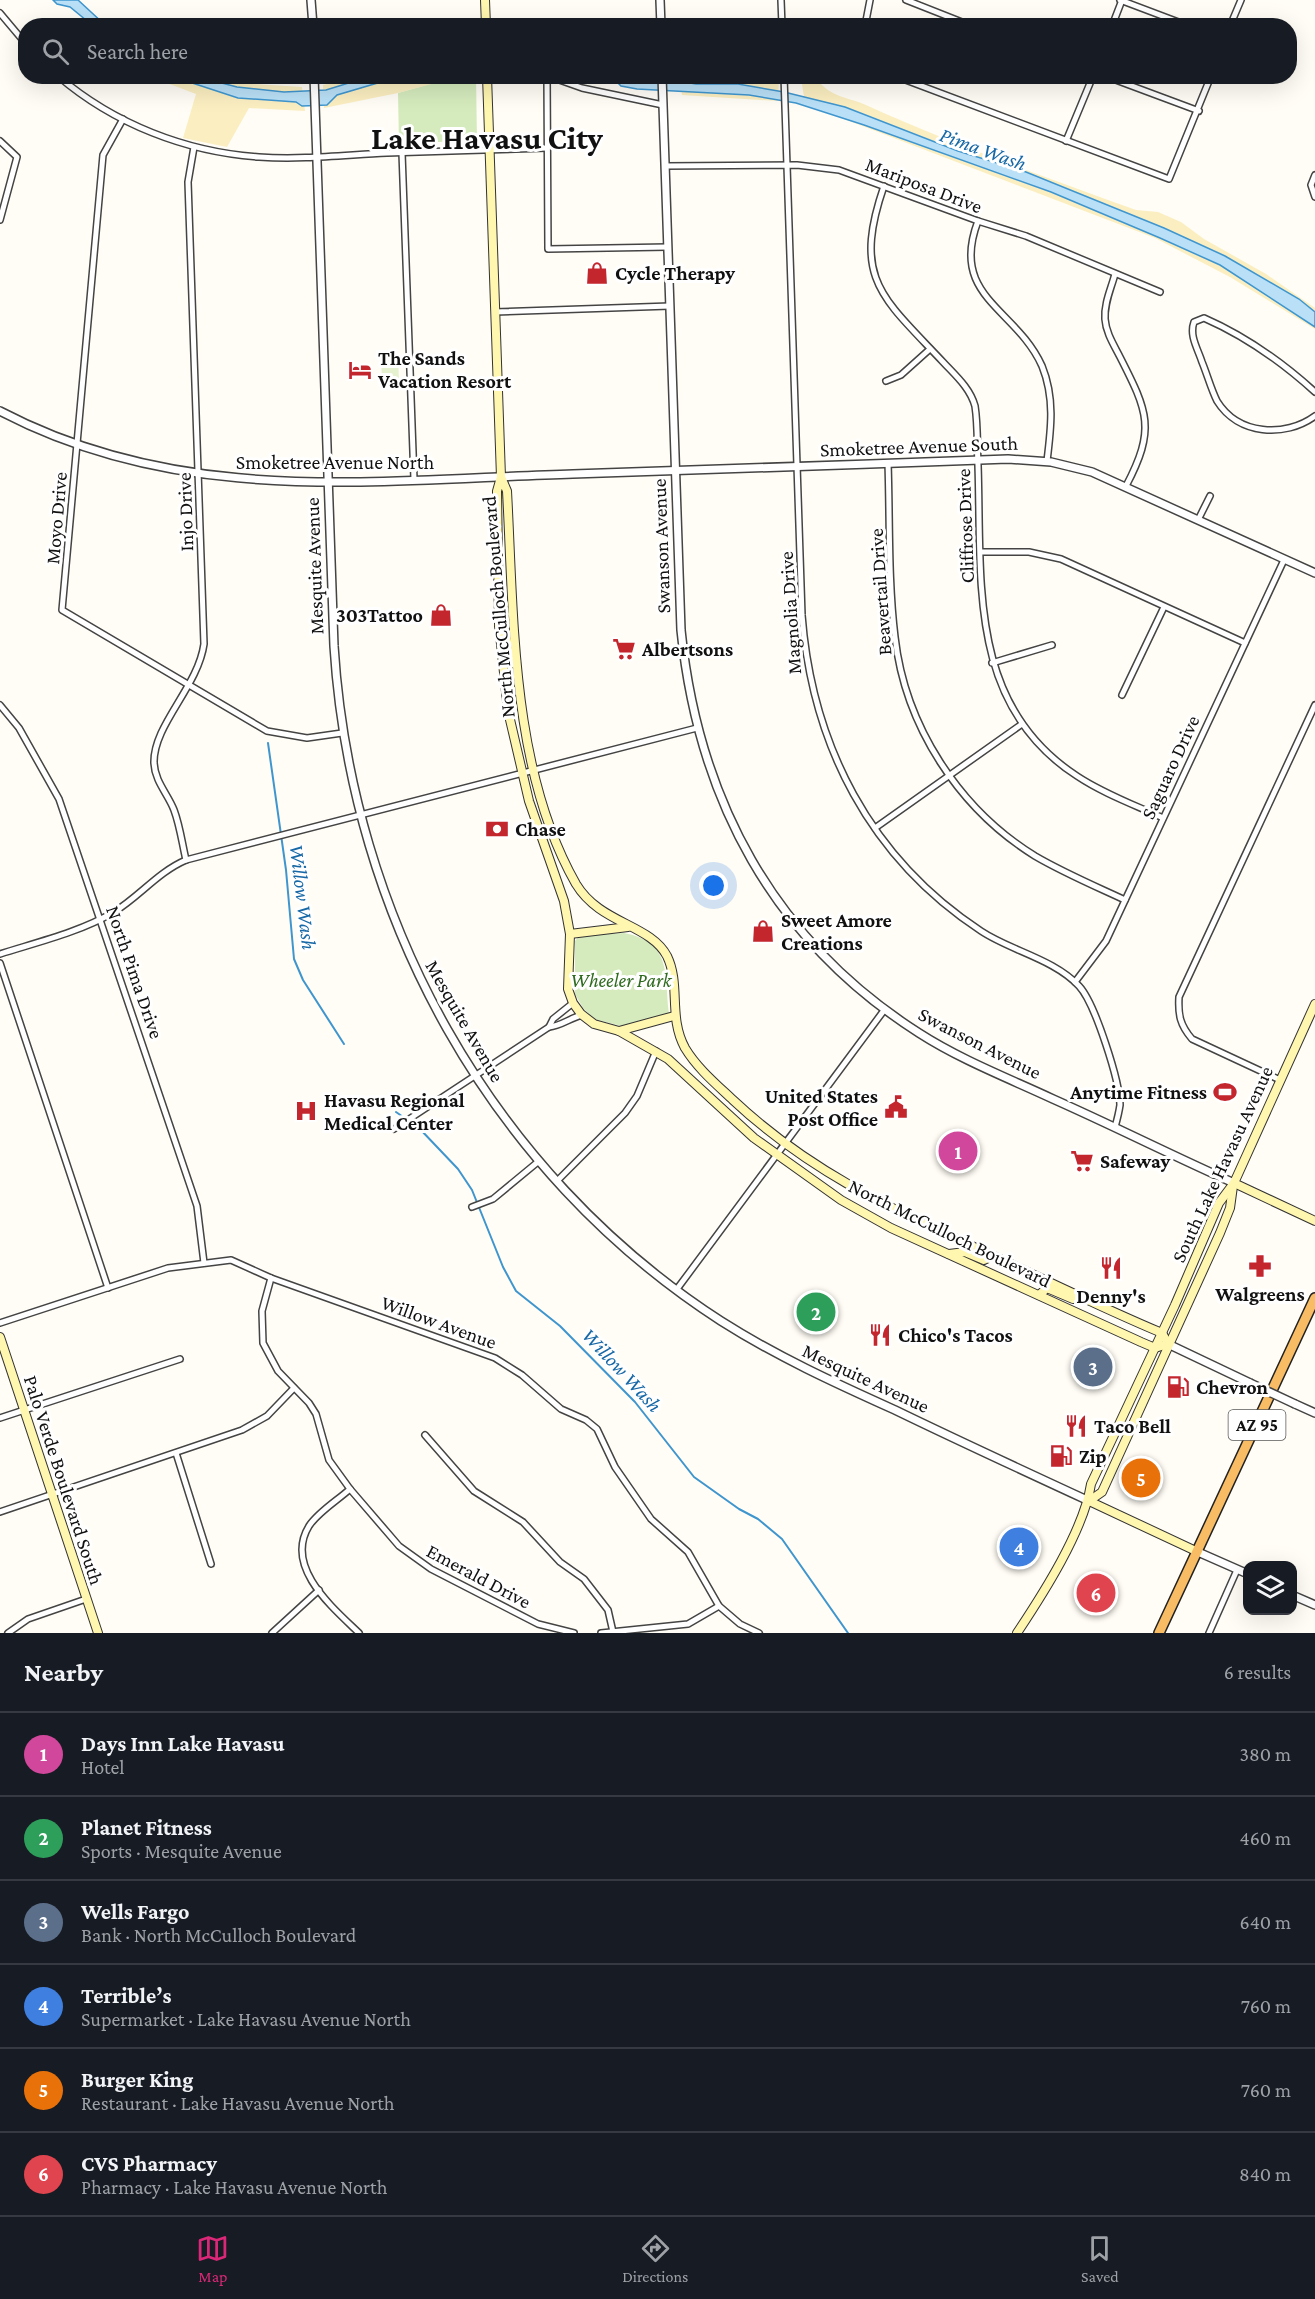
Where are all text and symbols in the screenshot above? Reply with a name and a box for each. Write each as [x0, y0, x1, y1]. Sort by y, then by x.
search box [18, 18, 1297, 84]
icon: search [39, 35, 72, 68]
text: Search here [87, 39, 188, 64]
district label: Lake Havasu City [371, 120, 603, 156]
water label: Pima Wash [937, 122, 1029, 176]
street label: Mariposa Drive [862, 153, 986, 218]
shop icon: Cycle Therapy [584, 260, 610, 286]
place label: Cycle Therapy [615, 262, 735, 284]
place label: The Sands Vacation Resort [377, 347, 512, 392]
hotel icon: The Sands Vacation Resort [347, 357, 373, 383]
street label: Smoketree Avenue South [820, 432, 1019, 460]
street label: Smoketree Avenue North [236, 451, 434, 473]
street label: Cliffrose Drive [952, 468, 978, 584]
street label: Moyo Drive [41, 471, 72, 565]
street label: Injo Drive [173, 472, 198, 552]
street label: Swanson Avenue [648, 478, 674, 614]
street label: North McCulloch Boulevard [477, 495, 519, 719]
street label: Mesquite Avenue [301, 497, 328, 635]
street label: Beavertail Drive [865, 528, 895, 656]
street label: Magnolia Drive [775, 551, 806, 675]
shop icon: 303Tattoo [428, 602, 454, 628]
place label: 303Tattoo [336, 604, 423, 626]
supermarket icon: Albertsons [611, 636, 637, 662]
place label: Albertsons [641, 638, 733, 660]
street label: Saguaro Drive [1136, 711, 1205, 823]
bank icon: Chase [484, 816, 510, 842]
place label: Chase [515, 818, 566, 840]
water label: Willow Wash [285, 843, 321, 951]
your location [699, 871, 728, 900]
street label: North Pima Drive [102, 903, 168, 1042]
place label: Sweet Amore Creations [781, 909, 892, 954]
shop icon: Sweet Amore Creations [750, 918, 776, 944]
street label: Mesquite Avenue [420, 956, 509, 1087]
park label: Wheeler Park [571, 969, 673, 991]
street label: Swanson Avenue [915, 1003, 1045, 1084]
street label: South Lake Havasu Avenue [1167, 1062, 1277, 1266]
sports icon: Anytime Fitness [1212, 1079, 1238, 1105]
place label: Anytime Fitness [1069, 1081, 1207, 1103]
place label: United States Post Office [765, 1085, 878, 1130]
place label: Havasu Regional Medical Center [324, 1089, 465, 1134]
public building icon: United States Post Office [883, 1094, 909, 1120]
hospital icon: Havasu Regional Medical Center [293, 1098, 319, 1124]
pin: 1 [938, 1128, 978, 1174]
supermarket icon: Safeway [1069, 1148, 1095, 1174]
place label: Safeway [1100, 1150, 1171, 1172]
street label: North McCulloch Boulevard [845, 1174, 1055, 1292]
pharmacy icon: Walgreens [1247, 1253, 1273, 1279]
restaurant icon: Denny's [1098, 1255, 1124, 1281]
place label: Walgreens [1214, 1283, 1305, 1305]
place label: Denny's [1076, 1285, 1146, 1307]
pin: 2 [796, 1290, 836, 1334]
street label: Willow Avenue [378, 1291, 500, 1353]
restaurant icon: Chico's Tacos [867, 1322, 893, 1348]
water label: Willow Wash [577, 1323, 667, 1417]
place label: Chico's Tacos [898, 1324, 1013, 1346]
street label: Mesquite Avenue [799, 1339, 933, 1418]
pin: 3 [1074, 1344, 1112, 1390]
street label: Palo Verde Boulevard South [20, 1372, 108, 1588]
fuel station icon: Chevron [1165, 1374, 1191, 1400]
place label: Chevron [1196, 1376, 1269, 1398]
road number: AZ 95 [1228, 1410, 1286, 1440]
restaurant icon: Taco Bell [1063, 1413, 1089, 1439]
place label: Taco Bell [1094, 1415, 1171, 1437]
fuel station icon: Zip [1048, 1443, 1074, 1469]
place label: Zip [1079, 1445, 1107, 1467]
pin: 5 [1122, 1456, 1160, 1500]
pin: 4 [1000, 1524, 1038, 1570]
street label: Emerald Drive [423, 1539, 535, 1613]
map controls [1243, 1561, 1297, 1615]
button: layers [1243, 1561, 1297, 1615]
pin: 6 [1076, 1570, 1116, 1616]
text: Nearby [24, 1658, 103, 1687]
text: 6 results [1224, 1661, 1291, 1683]
text: Days Inn Lake Havasu [81, 1731, 284, 1756]
text: 1 [40, 1743, 47, 1765]
text: 380 m [1240, 1743, 1291, 1765]
text: Hotel [81, 1756, 125, 1778]
text: Planet Fitness [81, 1815, 212, 1840]
text: 2 [38, 1827, 49, 1849]
text: 460 m [1239, 1827, 1291, 1849]
text: Sports · Mesquite Avenue [81, 1840, 282, 1862]
text: Wells Fargo [81, 1899, 189, 1924]
text: 3 [39, 1911, 48, 1933]
text: 640 m [1239, 1911, 1291, 1933]
text: Bank · North McCulloch Boulevard [81, 1924, 356, 1946]
text: Terrible’s [81, 1983, 172, 2008]
text: 4 [38, 1995, 49, 2017]
text: 760 m [1241, 1995, 1291, 2017]
text: Supermarket · Lake Havasu Avenue North [81, 2008, 411, 2030]
text: Burger King [81, 2067, 193, 2092]
text: 5 [39, 2079, 48, 2101]
text: 760 m [1241, 2079, 1291, 2101]
text: Restaurant · Lake Havasu Avenue North [81, 2092, 395, 2114]
text: CVS Pharmacy [81, 2151, 217, 2176]
text: 6 [38, 2163, 49, 2185]
text: 840 m [1239, 2163, 1291, 2185]
text: Pharmacy · Lake Havasu Avenue North [81, 2176, 387, 2198]
tab: Map [196, 2232, 229, 2285]
tab: Directions [622, 2232, 688, 2285]
tab: Saved [1081, 2232, 1119, 2285]

